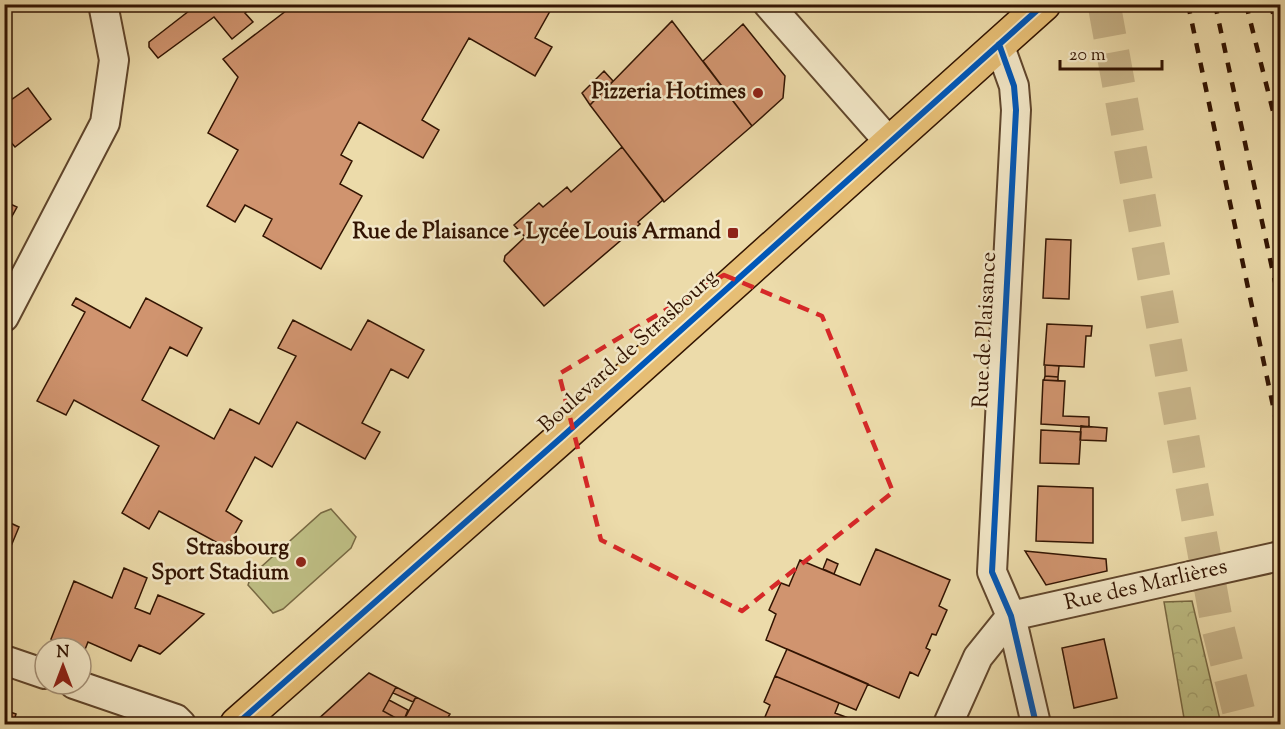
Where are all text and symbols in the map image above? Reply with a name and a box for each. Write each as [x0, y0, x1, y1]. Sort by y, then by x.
scale bar [1060, 33, 1162, 71]
text: 20 m [1069, 43, 1106, 69]
place label: Pizzeria Hotimes [591, 77, 746, 109]
marker: Pizzeria Hotimes [751, 86, 765, 100]
place label: Rue de Plaisance - Lycée Louis Armand [352, 217, 722, 249]
marker: Rue de Plaisance - Lycée Louis Armand [726, 226, 740, 240]
street label: Rue de Plaisance [966, 251, 1006, 409]
street label: Boulevard de Strasbourg [532, 263, 726, 441]
place label: Strasbourg Sport Stadium [151, 533, 290, 590]
street label: Rue des Marlières [1061, 552, 1231, 620]
marker: Strasbourg Sport Stadium [294, 555, 308, 569]
north arrow [33, 636, 93, 696]
text: N [57, 642, 70, 665]

